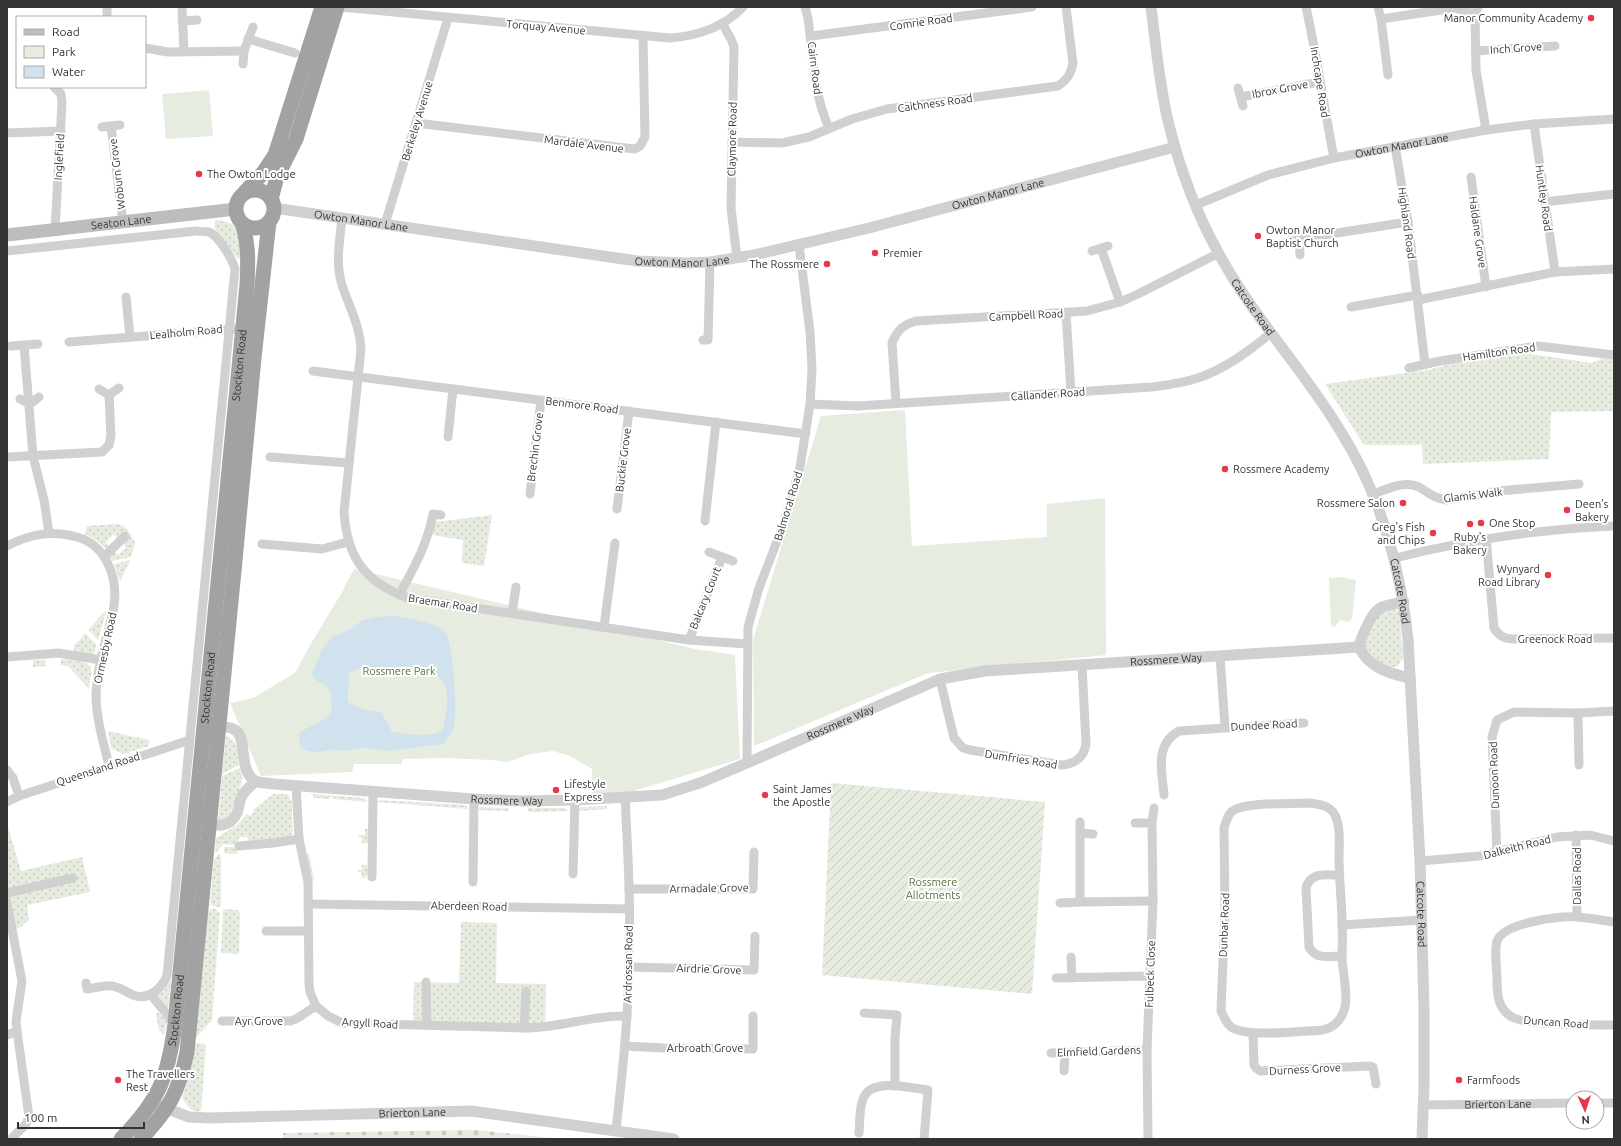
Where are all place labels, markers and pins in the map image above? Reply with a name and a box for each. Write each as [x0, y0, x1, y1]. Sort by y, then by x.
place label: Manor Community Academy [1444, 12, 1584, 24]
marker: Manor Community Academy [1586, 13, 1596, 23]
place label: The Owton Lodge [207, 168, 295, 180]
marker: The Owton Lodge [194, 169, 204, 179]
place label: Owton Manor Baptist Church [1266, 224, 1339, 249]
marker: Owton Manor Baptist Church [1253, 231, 1263, 241]
place label: Premier [883, 247, 923, 259]
marker: Premier [870, 248, 880, 258]
place label: The Rossmere [749, 258, 819, 270]
marker: The Rossmere [822, 259, 832, 269]
place label: Rossmere Academy [1233, 463, 1330, 475]
marker: Rossmere Academy [1220, 464, 1230, 474]
place label: Rossmere Salon [1317, 497, 1395, 509]
marker: Rossmere Salon [1398, 498, 1408, 508]
place label: Deen's Bakery [1575, 498, 1609, 523]
marker: Deen's Bakery [1562, 505, 1572, 515]
place label: One Stop [1489, 517, 1535, 529]
marker: One Stop [1476, 518, 1486, 528]
marker: Ruby's Bakery [1465, 519, 1475, 529]
place label: Greg's Fish and Chips [1372, 521, 1425, 546]
marker: Greg's Fish and Chips [1428, 528, 1438, 538]
place label: Ruby's Bakery [1453, 531, 1488, 556]
place label: Wynyard Road Library [1478, 563, 1541, 588]
marker: Wynyard Road Library [1543, 570, 1553, 580]
place label: Lifestyle Express [564, 778, 606, 803]
place label: Saint James the Apostle [773, 783, 832, 808]
marker: Lifestyle Express [551, 785, 561, 795]
marker: Saint James the Apostle [760, 790, 770, 800]
place label: The Travellers Rest [126, 1068, 195, 1093]
place label: Farmfoods [1467, 1074, 1520, 1086]
marker: The Travellers Rest [113, 1075, 123, 1085]
marker: Farmfoods [1454, 1075, 1464, 1085]

